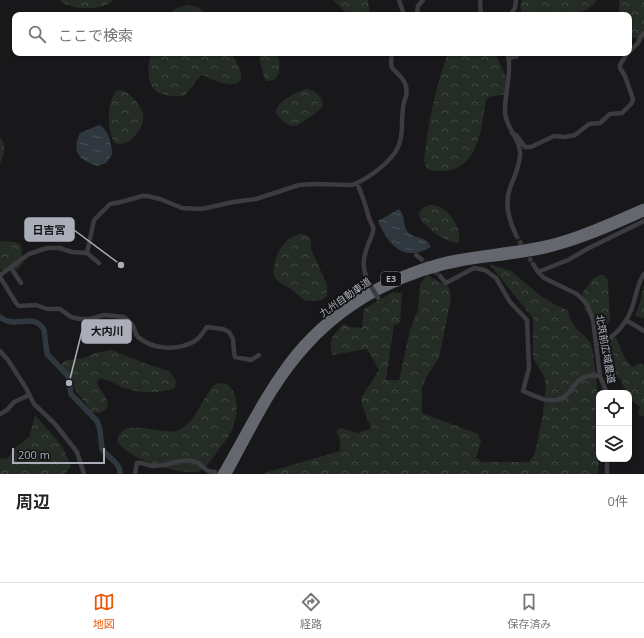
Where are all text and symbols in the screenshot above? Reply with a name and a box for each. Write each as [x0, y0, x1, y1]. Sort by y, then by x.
search box [12, 12, 632, 56]
icon: search [26, 23, 48, 45]
text: ここで検索 [58, 25, 133, 45]
callout: 日吉宮 [25, 218, 74, 241]
text: 日吉宮 [33, 222, 66, 237]
road number: E3 [381, 272, 401, 286]
street label: 九州自動車道 [316, 274, 374, 320]
street label: 北筑前広域農道 [593, 313, 619, 385]
callout: 大内川 [82, 320, 131, 343]
text: 大内川 [91, 323, 124, 338]
map controls [596, 390, 632, 462]
button: locate [596, 390, 632, 426]
button: layers [596, 426, 632, 462]
scale bar [12, 446, 105, 465]
text: 200 m [18, 447, 50, 462]
text: 周辺 [16, 490, 50, 513]
text: 0件 [608, 492, 628, 510]
tab: 地図 [93, 591, 115, 631]
tab: 経路 [300, 591, 322, 631]
tab: 保存済み [507, 591, 551, 631]

